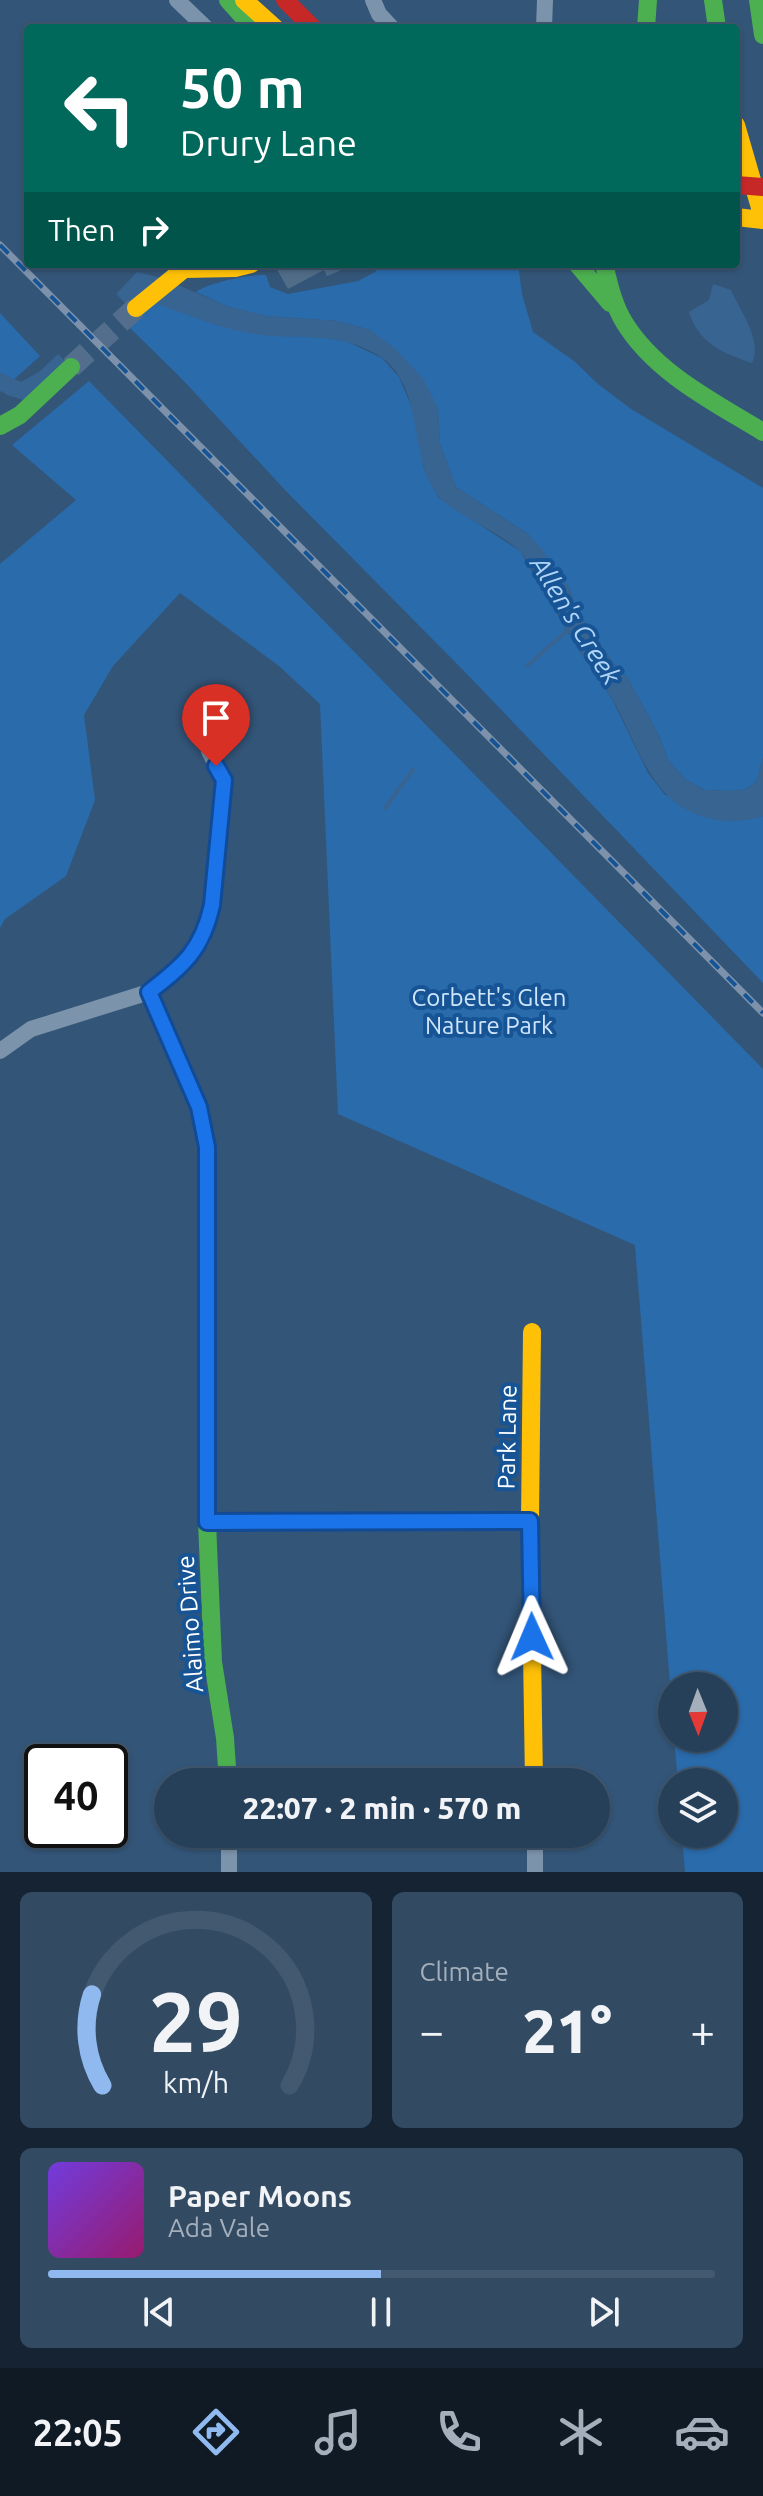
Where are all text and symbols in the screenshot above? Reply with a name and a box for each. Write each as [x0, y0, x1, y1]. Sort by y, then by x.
icon: left [48, 56, 152, 160]
text: 50 m [180, 56, 305, 119]
text: Drury Lane [180, 122, 357, 163]
icon: right [132, 208, 176, 252]
text: Then [48, 213, 116, 247]
water label: Allen's Creek [524, 549, 627, 690]
pin [182, 684, 250, 766]
icon: arrive [194, 696, 238, 740]
park label: Corbett's Glen Nature Park [412, 984, 566, 1039]
street label: Park Lane [493, 1384, 521, 1490]
street label: Alaimo Drive [172, 1555, 208, 1693]
position arrow [490, 1595, 574, 1679]
north arrow [658, 1672, 738, 1752]
map controls [658, 1672, 738, 1848]
speed limit sign: 40 [24, 1744, 128, 1848]
button: layers [658, 1768, 738, 1848]
text: 22:07 · 2 min · 570 m [243, 1791, 521, 1825]
text: Climate [420, 1957, 509, 1986]
text: 29 [149, 1974, 243, 2068]
text: 21° [523, 1997, 612, 2064]
text: − [420, 2006, 444, 2055]
text: + [690, 2006, 715, 2055]
text: km/h [163, 2066, 229, 2098]
text: Paper Moons [168, 2179, 352, 2213]
text: Ada Vale [168, 2213, 270, 2242]
icon: previous [137, 2290, 181, 2334]
icon: pause [359, 2290, 403, 2334]
icon: next [582, 2290, 626, 2334]
icon: directions [188, 2404, 244, 2460]
icon: music [310, 2404, 366, 2460]
icon: phone [431, 2404, 487, 2460]
icon: climate [553, 2404, 609, 2460]
icon: car [674, 2404, 730, 2460]
text: 22:05 [33, 2412, 123, 2453]

